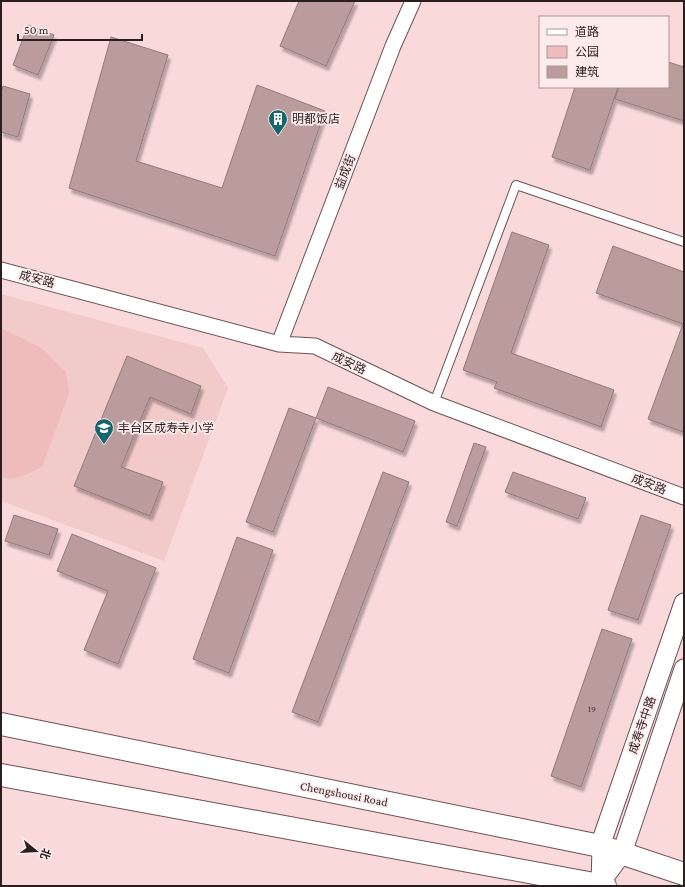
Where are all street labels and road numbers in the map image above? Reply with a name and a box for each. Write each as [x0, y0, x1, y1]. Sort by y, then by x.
street label: 益成街 [332, 153, 358, 191]
street label: 成安路 [18, 268, 56, 290]
street label: 成安路 [330, 349, 368, 377]
street label: 成安路 [630, 471, 668, 497]
street label: 成寿寺中路 [626, 694, 658, 756]
street label: Chengshousi Road [299, 779, 390, 809]

